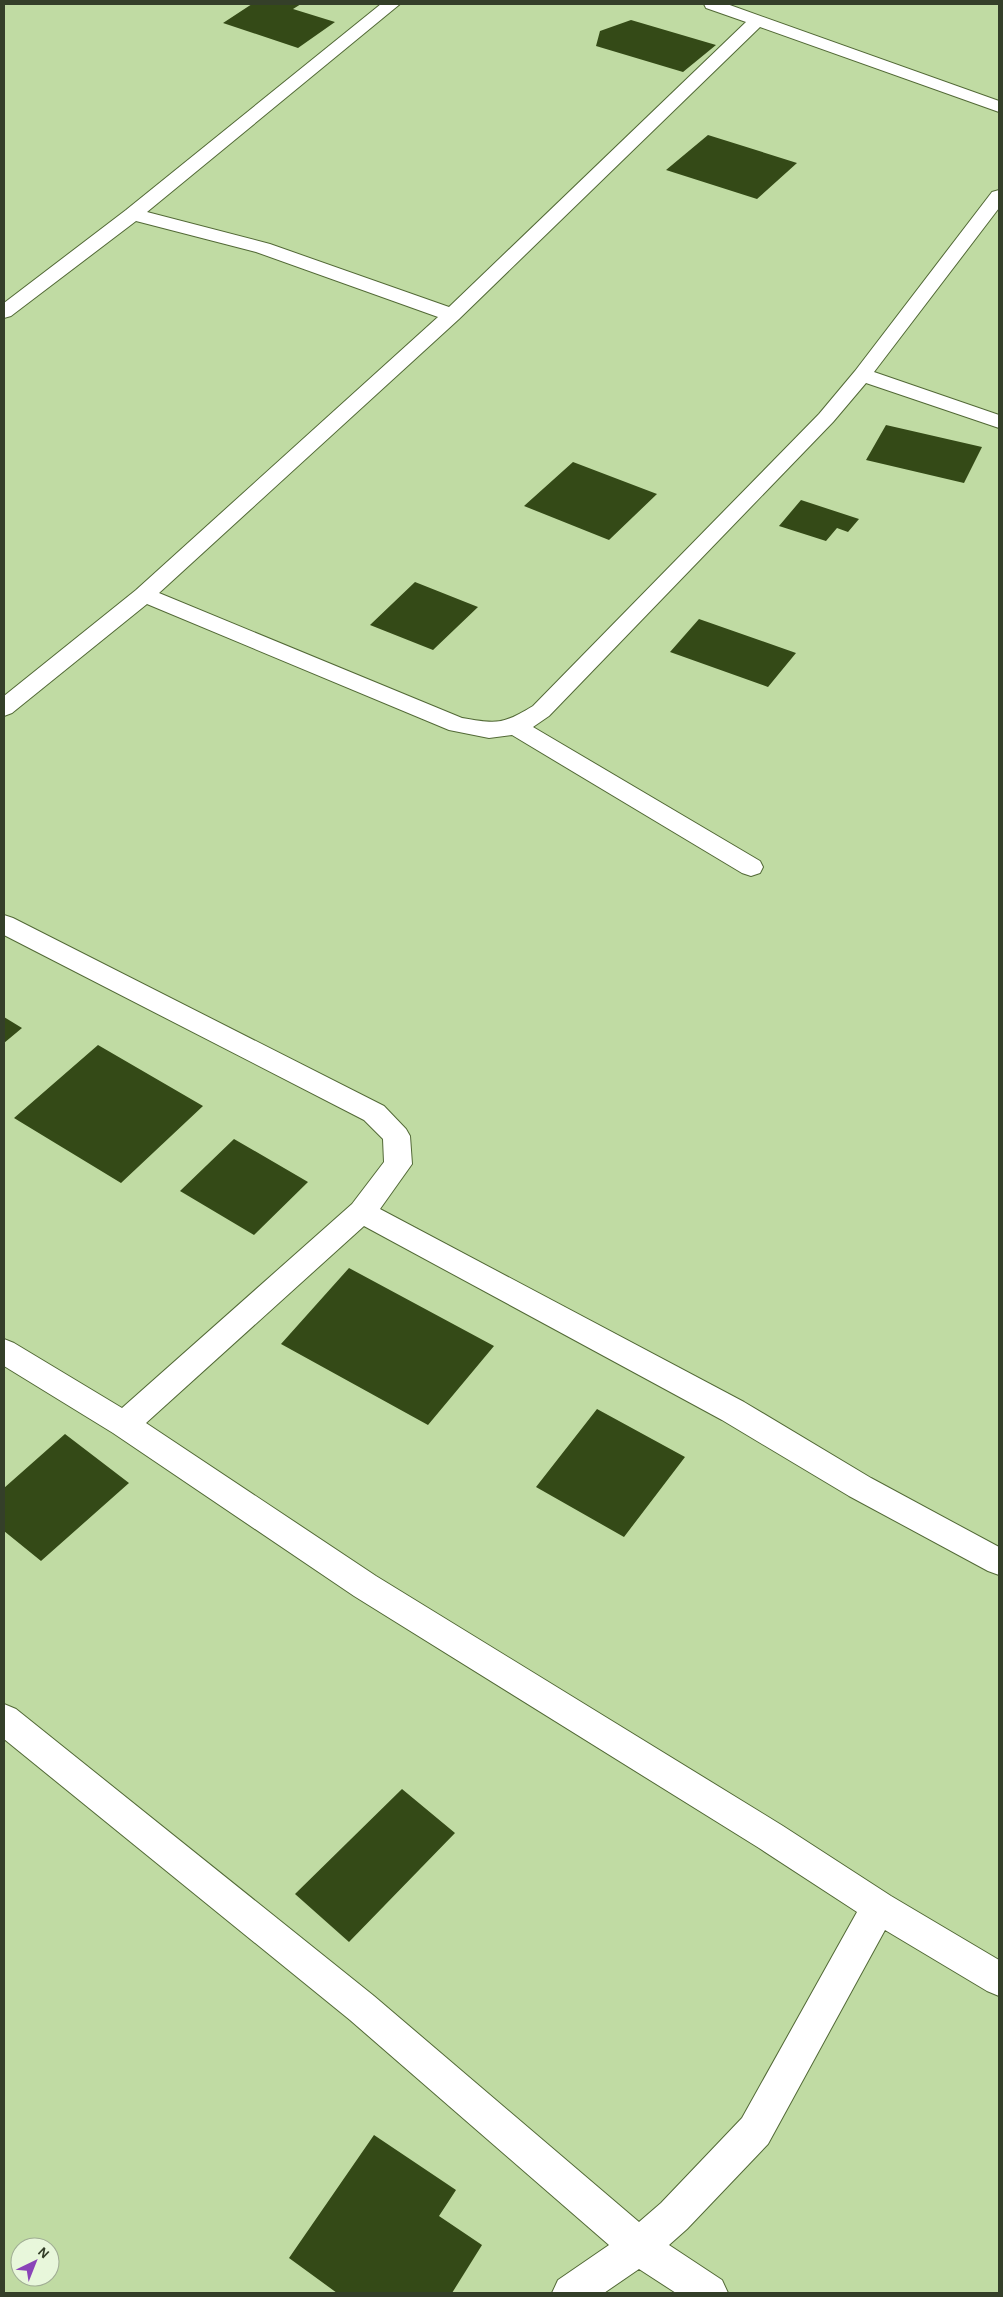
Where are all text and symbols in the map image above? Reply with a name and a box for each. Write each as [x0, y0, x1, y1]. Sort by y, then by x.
north arrow [10, 2237, 60, 2287]
text: N [35, 2245, 52, 2262]

